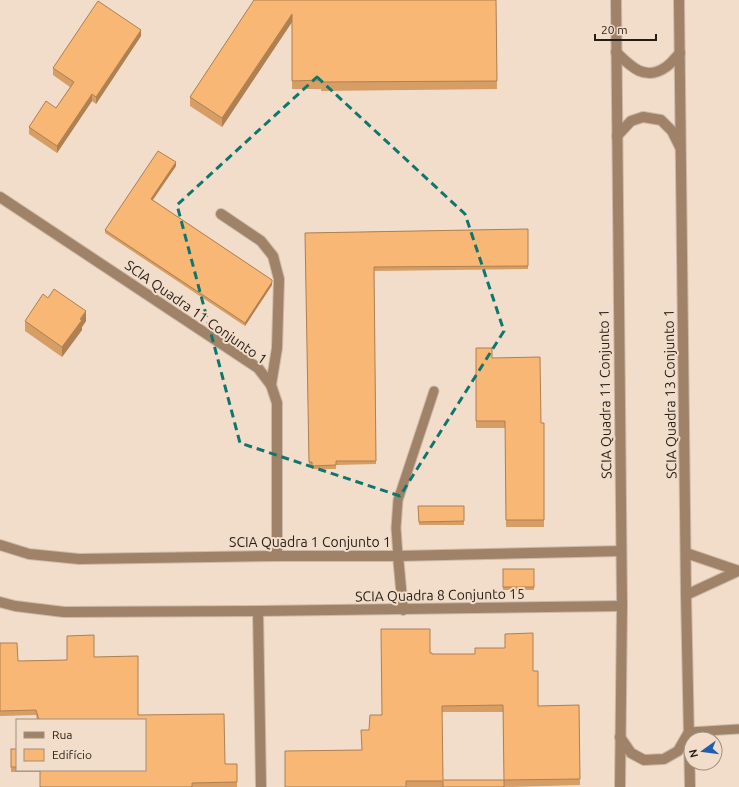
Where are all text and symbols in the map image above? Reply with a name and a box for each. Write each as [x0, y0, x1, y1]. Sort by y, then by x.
scale bar [595, 16, 656, 42]
text: 20 m [601, 23, 628, 36]
street label: SCIA Quadra 11 Conjunto 1 [122, 257, 270, 367]
street label: SCIA Quadra 11 Conjunto 1 [596, 309, 614, 479]
street label: SCIA Quadra 13 Conjunto 1 [661, 309, 679, 479]
street label: SCIA Quadra 1 Conjunto 1 [229, 534, 391, 550]
street label: SCIA Quadra 8 Conjunto 15 [355, 586, 525, 604]
legend [16, 719, 146, 771]
text: Rua [52, 728, 73, 741]
north arrow [683, 731, 723, 771]
text: Edifício [52, 748, 92, 761]
text: N [686, 748, 700, 759]

